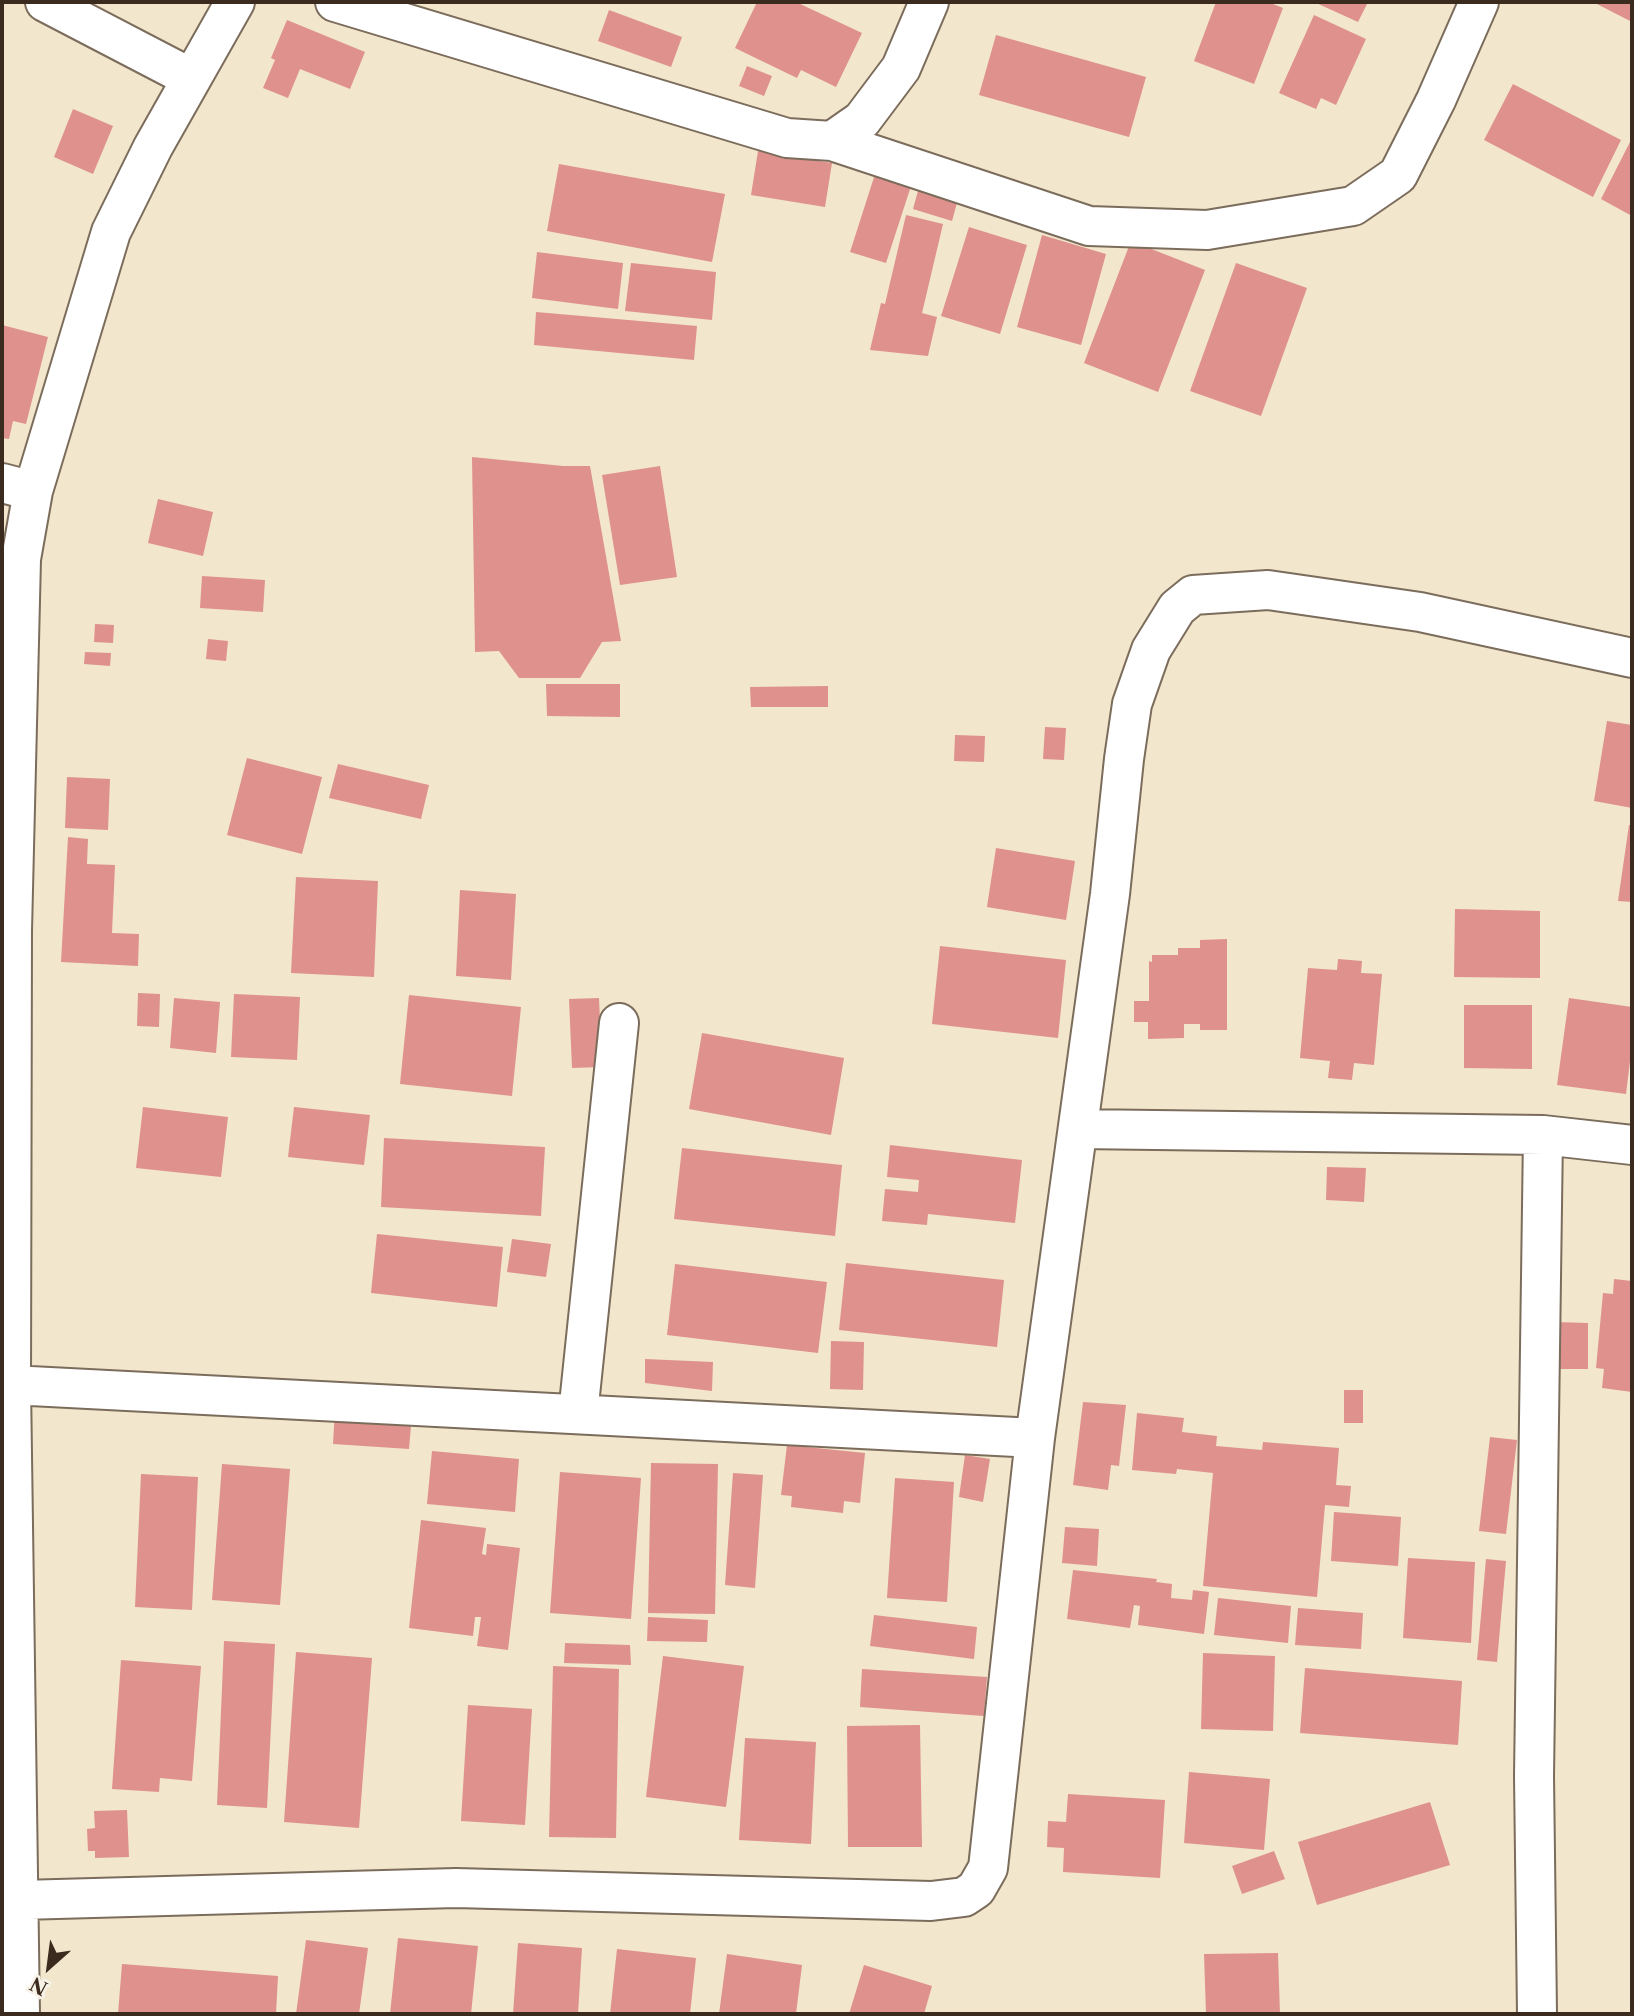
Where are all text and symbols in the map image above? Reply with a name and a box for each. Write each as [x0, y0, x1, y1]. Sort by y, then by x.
north arrow [14, 1932, 84, 2002]
text: N [26, 1972, 52, 2000]

